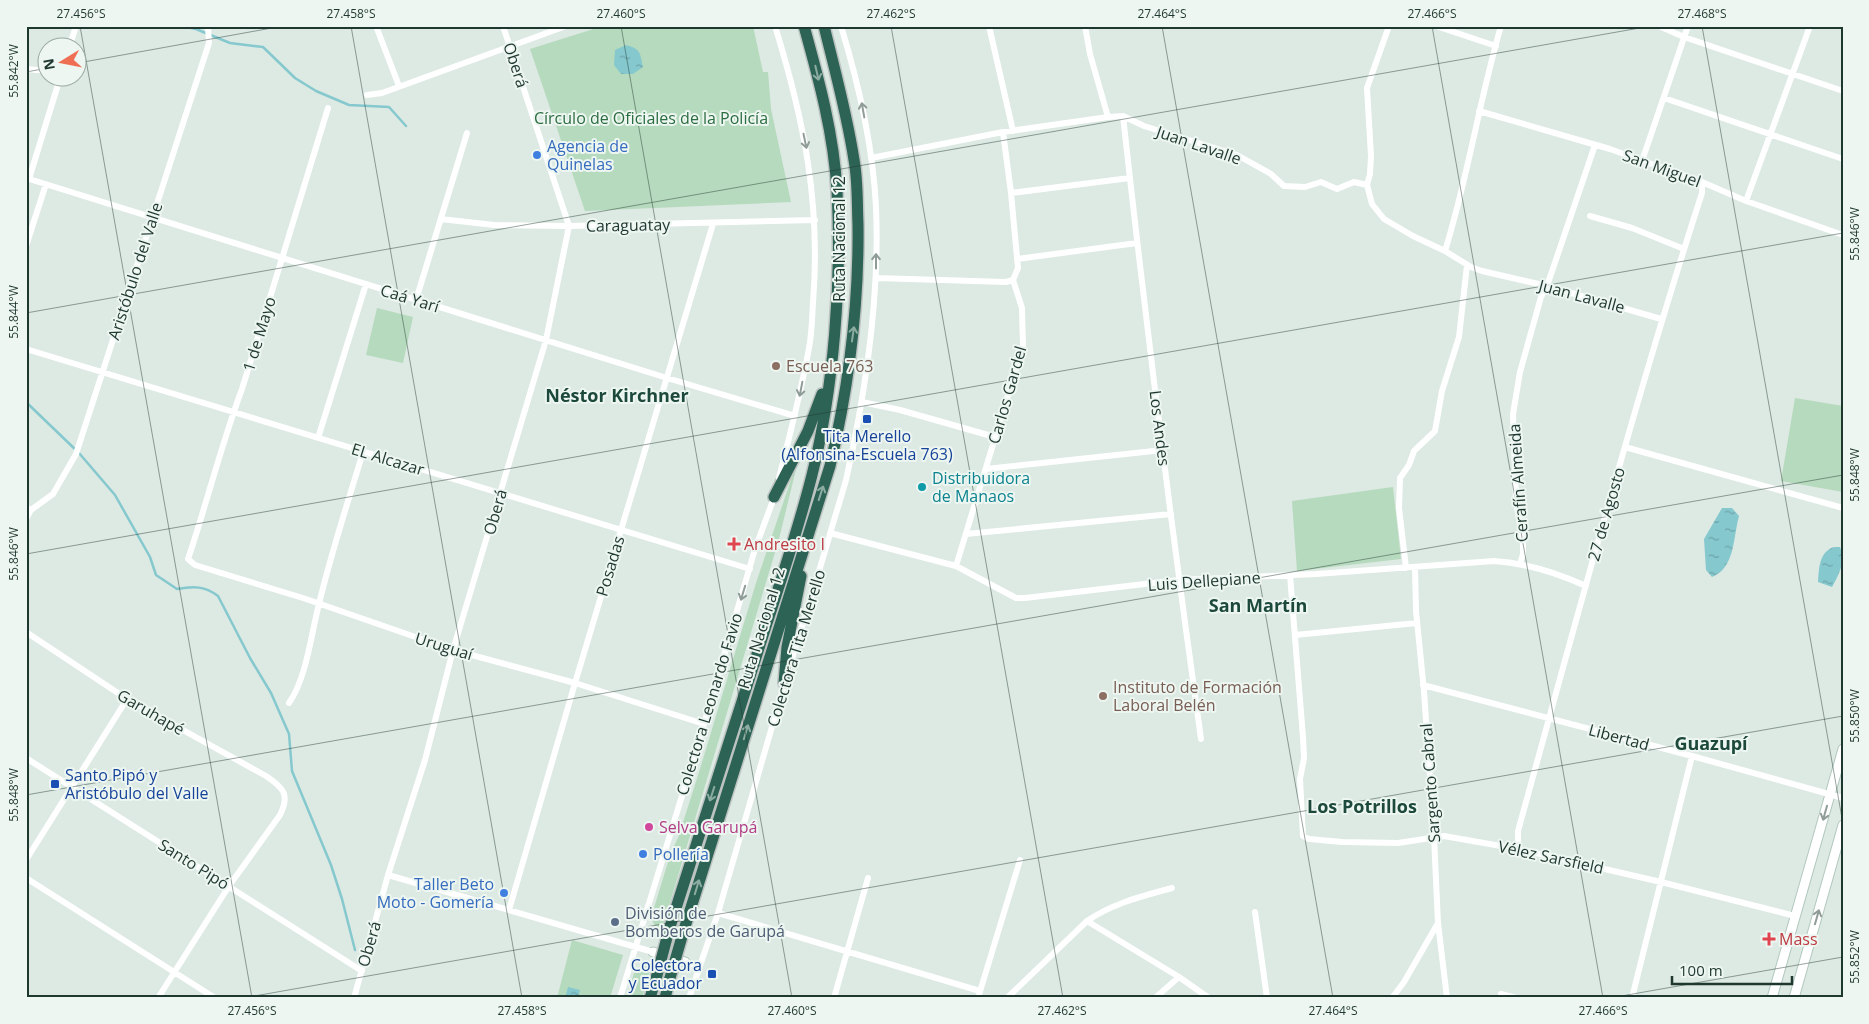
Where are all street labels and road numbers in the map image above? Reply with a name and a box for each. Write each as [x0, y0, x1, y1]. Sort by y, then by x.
street label: Oberá [498, 39, 534, 91]
street label: Juan Lavalle [1152, 120, 1244, 170]
street label: San Miguel [1620, 144, 1704, 192]
street label: Ruta Nacional 12 [828, 176, 850, 302]
street label: Aristóbulo del Valle [102, 199, 168, 343]
street label: Caraguatay [586, 213, 671, 237]
street label: Juan Lavalle [1535, 273, 1627, 318]
street label: Caá Yarí [378, 279, 443, 318]
street label: 1 de Mayo [237, 294, 281, 374]
street label: Carlos Gardel [983, 344, 1031, 446]
street label: Los Andes [1144, 389, 1176, 467]
street label: Cerafín Almeida [1503, 423, 1533, 543]
street label: EL Alcazar [349, 438, 428, 481]
street label: 27 de Agosto [1582, 464, 1630, 564]
street label: Oberá [478, 487, 512, 537]
street label: Posadas [590, 533, 630, 599]
street label: Ruta Nacional 12 [732, 565, 790, 691]
street label: Luis Dellepiane [1147, 566, 1261, 596]
street label: Colectora Tita Merello [762, 567, 830, 729]
street label: Colectora Leonardo Favio [671, 610, 747, 798]
street label: Uruguaí [412, 627, 477, 665]
street label: Garuhapé [113, 684, 189, 740]
street label: Libertad [1586, 718, 1652, 756]
street label: Sargento Cabral [1415, 723, 1445, 843]
street label: Santo Pipó [154, 833, 234, 895]
street label: Vélez Sarsfield [1496, 835, 1606, 879]
street label: Oberá [352, 919, 386, 969]

